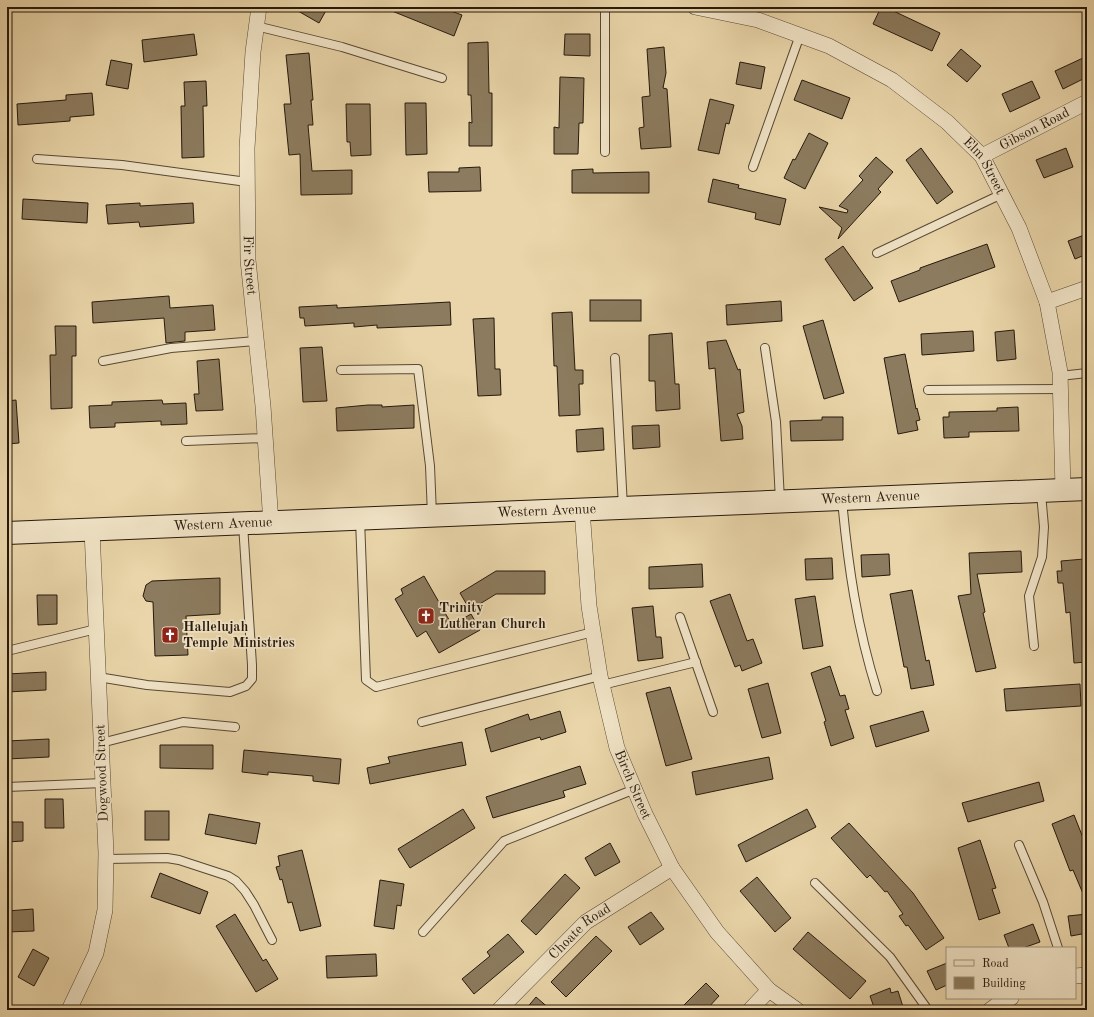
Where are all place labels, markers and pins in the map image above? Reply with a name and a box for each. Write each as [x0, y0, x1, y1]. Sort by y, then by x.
place label: Trinity Lutheran Church [439, 601, 546, 631]
church icon: Trinity Lutheran Church [416, 606, 436, 626]
place label: Hallelujah Temple Ministries [183, 620, 295, 650]
church icon: Hallelujah Temple Ministries [160, 625, 180, 645]

